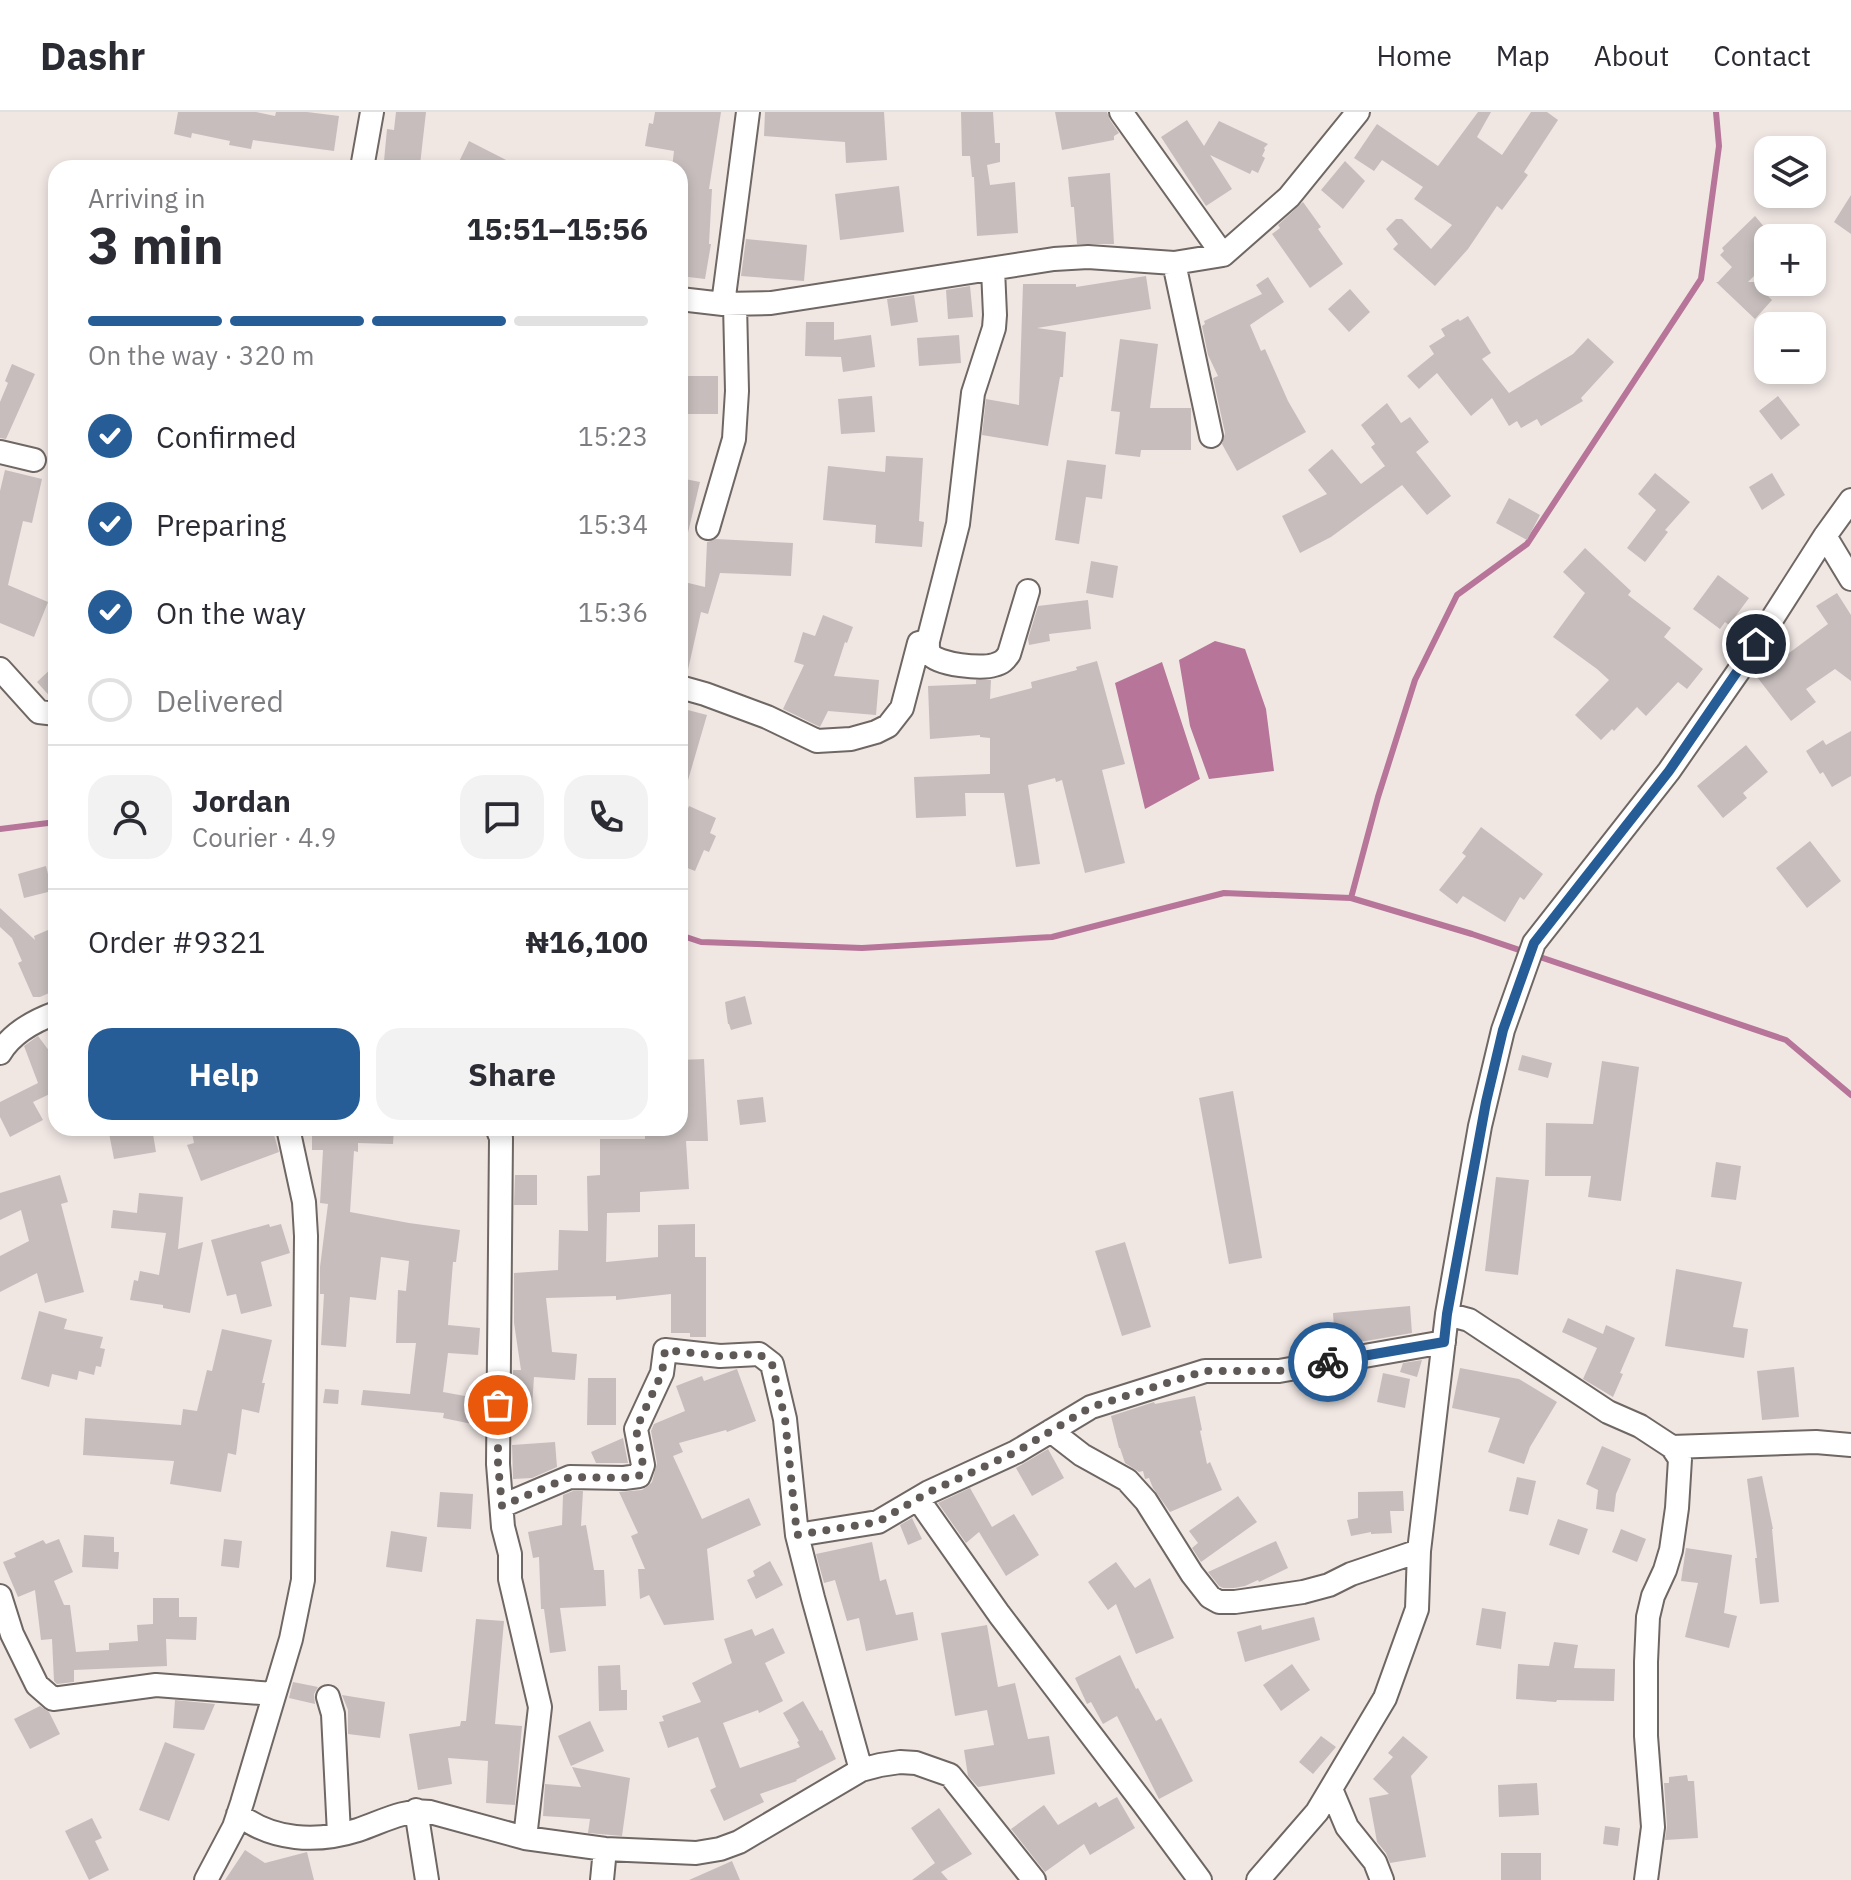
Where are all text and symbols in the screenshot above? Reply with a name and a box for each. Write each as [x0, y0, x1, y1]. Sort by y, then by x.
text: Dashr [40, 31, 145, 80]
text: Home [1376, 37, 1452, 74]
text: Map [1496, 37, 1550, 74]
text: About [1594, 37, 1669, 74]
text: Contact [1713, 37, 1811, 74]
map controls [1754, 136, 1826, 384]
button: layers [1754, 136, 1826, 208]
text: Arriving in [88, 181, 205, 215]
text: 15:51–15:56 [467, 209, 648, 248]
text: 3 min [88, 211, 224, 278]
button: + [1754, 224, 1826, 296]
button: − [1754, 312, 1826, 384]
text: On the way · 320 m [88, 338, 314, 372]
icon: check [88, 414, 132, 458]
text: Confirmed [156, 417, 297, 456]
text: 15:23 [578, 419, 648, 453]
icon: check [88, 502, 132, 546]
text: Preparing [156, 505, 286, 544]
text: 15:34 [578, 507, 648, 541]
icon: check [88, 590, 132, 634]
text: On the way [156, 593, 306, 632]
text: 15:36 [578, 595, 648, 629]
pin [1722, 610, 1790, 678]
icon: home [1734, 622, 1778, 666]
text: Delivered [156, 681, 284, 720]
button: person [88, 775, 172, 859]
button: chat [460, 775, 544, 859]
button: phone [564, 775, 648, 859]
text: Jordan [192, 781, 291, 820]
text: Courier · 4.9 [192, 820, 336, 854]
text: Order #9321 [88, 922, 265, 961]
text: ₦16,100 [525, 922, 648, 961]
button: Help [88, 1028, 360, 1120]
button: Share [376, 1028, 648, 1120]
courier [1288, 1322, 1368, 1402]
icon: bike [1306, 1340, 1350, 1384]
pin [464, 1371, 532, 1439]
icon: bag [476, 1383, 520, 1427]

